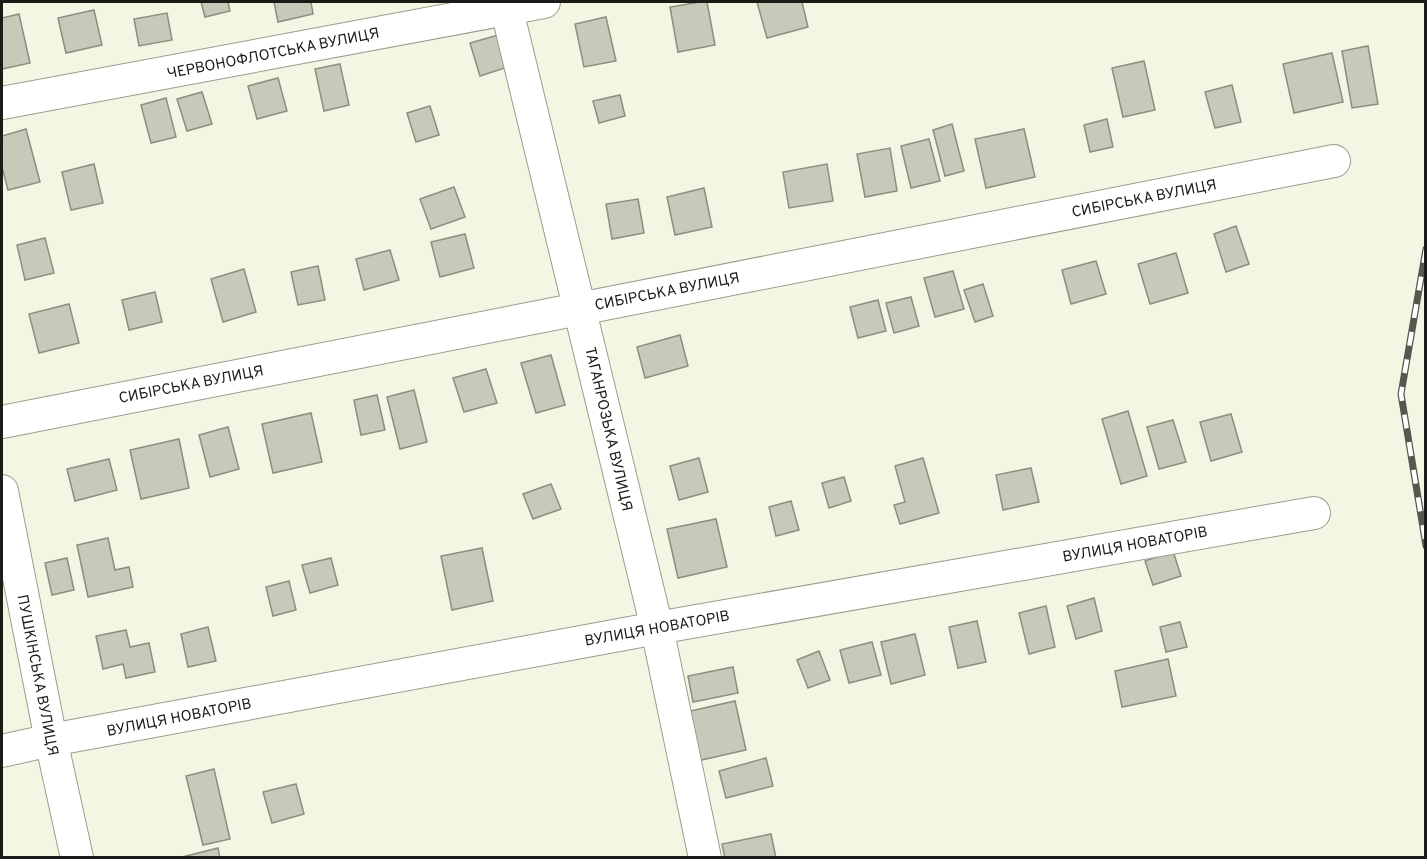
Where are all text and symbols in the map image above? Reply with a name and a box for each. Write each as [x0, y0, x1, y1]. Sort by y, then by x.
street label: ЧЕРВОНОФЛОТСЬКА ВУЛИЦЯ [165, 25, 381, 84]
street label: СИБІРСЬКА ВУЛИЦЯ [1070, 176, 1218, 223]
street label: СИБІРСЬКА ВУЛИЦЯ [593, 269, 741, 316]
street label: ТАГАНРОЗЬКА ВУЛИЦЯ [579, 345, 636, 513]
street label: СИБІРСЬКА ВУЛИЦЯ [117, 362, 265, 409]
street label: ВУЛИЦЯ НОВАТОРІВ [1061, 523, 1209, 568]
street label: ПУШКІНСЬКА ВУЛИЦЯ [12, 593, 62, 758]
street label: ВУЛИЦЯ НОВАТОРІВ [583, 607, 731, 652]
street label: ВУЛИЦЯ НОВАТОРІВ [105, 695, 253, 742]

